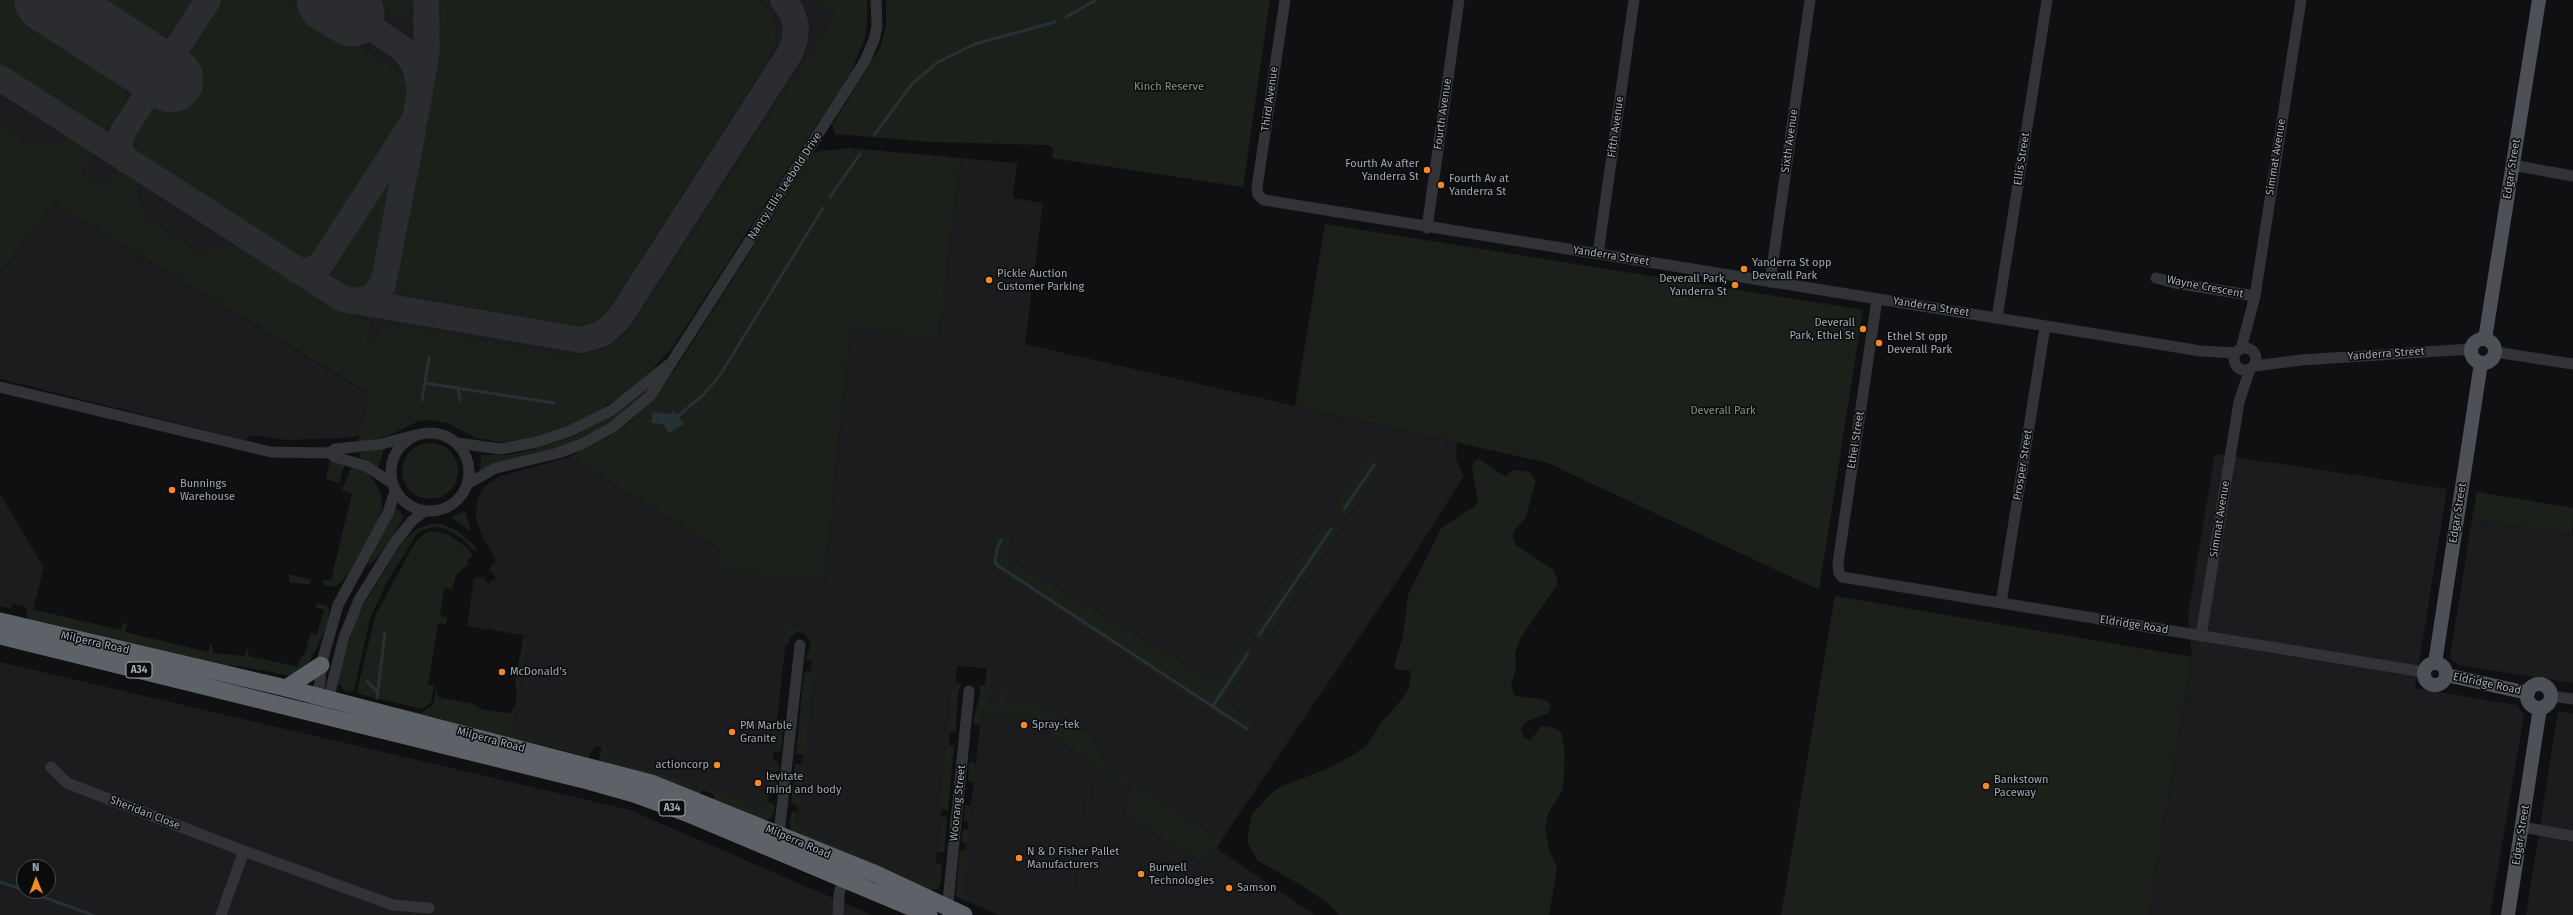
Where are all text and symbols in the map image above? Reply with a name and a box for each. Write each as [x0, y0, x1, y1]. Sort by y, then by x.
street label: Third Avenue [1259, 66, 1281, 132]
street label: Fourth Avenue [1431, 77, 1455, 151]
park label: Kinch Reserve [1134, 80, 1204, 94]
street label: Fifth Avenue [1605, 96, 1627, 158]
street label: Sixth Avenue [1779, 108, 1801, 174]
street label: Simmat Avenue [2263, 118, 2289, 196]
street label: Nancy Ellis Leebold Drive [745, 130, 825, 242]
street label: Ellis Street [2011, 132, 2033, 186]
street label: Edgar Street [2501, 138, 2523, 200]
place label: Fourth Av after Yanderra St [1345, 157, 1419, 183]
marker: Fourth Av after Yanderra St [1422, 165, 1432, 175]
place label: Fourth Av at Yanderra St [1449, 172, 1509, 198]
marker: Fourth Av at Yanderra St [1436, 180, 1446, 190]
street label: Yanderra Street [1572, 243, 1650, 269]
place label: Yanderra St opp Deverall Park [1752, 256, 1832, 282]
marker: Yanderra St opp Deverall Park [1739, 264, 1749, 274]
place label: Pickle Auction Customer Parking [997, 267, 1084, 293]
place label: Deverall Park, Yanderra St [1659, 272, 1727, 298]
street label: Wayne Crescent [2166, 273, 2244, 301]
marker: Pickle Auction Customer Parking [984, 275, 994, 285]
marker: Deverall Park, Yanderra St [1730, 280, 1740, 290]
street label: Yanderra Street [1892, 294, 1970, 320]
place label: Deverall Park, Ethel St [1790, 316, 1855, 342]
marker: Deverall Park, Ethel St [1858, 324, 1868, 334]
place label: Ethel St opp Deverall Park [1887, 330, 1952, 356]
marker: Ethel St opp Deverall Park [1874, 338, 1884, 348]
street label: Yanderra Street [2347, 345, 2425, 363]
park label: Deverall Park [1690, 404, 1756, 418]
street label: Ethel Street [1845, 410, 1867, 470]
street label: Prosper Street [2011, 429, 2035, 501]
place label: Bunnings Warehouse [180, 477, 235, 503]
street label: Simmat Avenue [2207, 480, 2233, 558]
street label: Edgar Street [2447, 482, 2469, 544]
marker: Bunnings Warehouse [167, 485, 177, 495]
street label: Eldridge Road [2099, 613, 2169, 637]
street label: Milperra Road [60, 629, 130, 657]
road number: A34 [126, 662, 152, 678]
place label: McDonald's [510, 665, 567, 679]
marker: McDonald's [497, 667, 507, 677]
street label: Eldridge Road [2452, 670, 2522, 698]
place label: Spray-tek [1032, 718, 1079, 732]
place label: PM Marble Granite [740, 719, 792, 745]
marker: Spray-tek [1019, 720, 1029, 730]
street label: Milperra Road [456, 725, 526, 755]
marker: PM Marble Granite [727, 727, 737, 737]
place label: actioncorp [656, 758, 709, 772]
marker: actioncorp [712, 760, 722, 770]
street label: Woorang Street [947, 764, 969, 842]
place label: levitate mind and body [766, 770, 841, 796]
place label: Bankstown Paceway [1994, 773, 2048, 799]
marker: levitate mind and body [753, 778, 763, 788]
marker: Bankstown Paceway [1981, 781, 1991, 791]
street label: Sheridan Close [108, 793, 182, 833]
road number: A34 [659, 800, 685, 816]
street label: Edgar Street [2510, 804, 2532, 866]
street label: Milperra Road [763, 822, 833, 862]
place label: N & D Fisher Pallet Manufacturers [1027, 845, 1119, 871]
marker: N & D Fisher Pallet Manufacturers [1014, 853, 1024, 863]
north arrow [16, 859, 56, 899]
text: N [32, 861, 40, 874]
place label: Burwell Technologies [1149, 861, 1214, 887]
marker: Burwell Technologies [1136, 869, 1146, 879]
place label: Samson [1237, 881, 1276, 895]
marker: Samson [1224, 883, 1234, 893]

